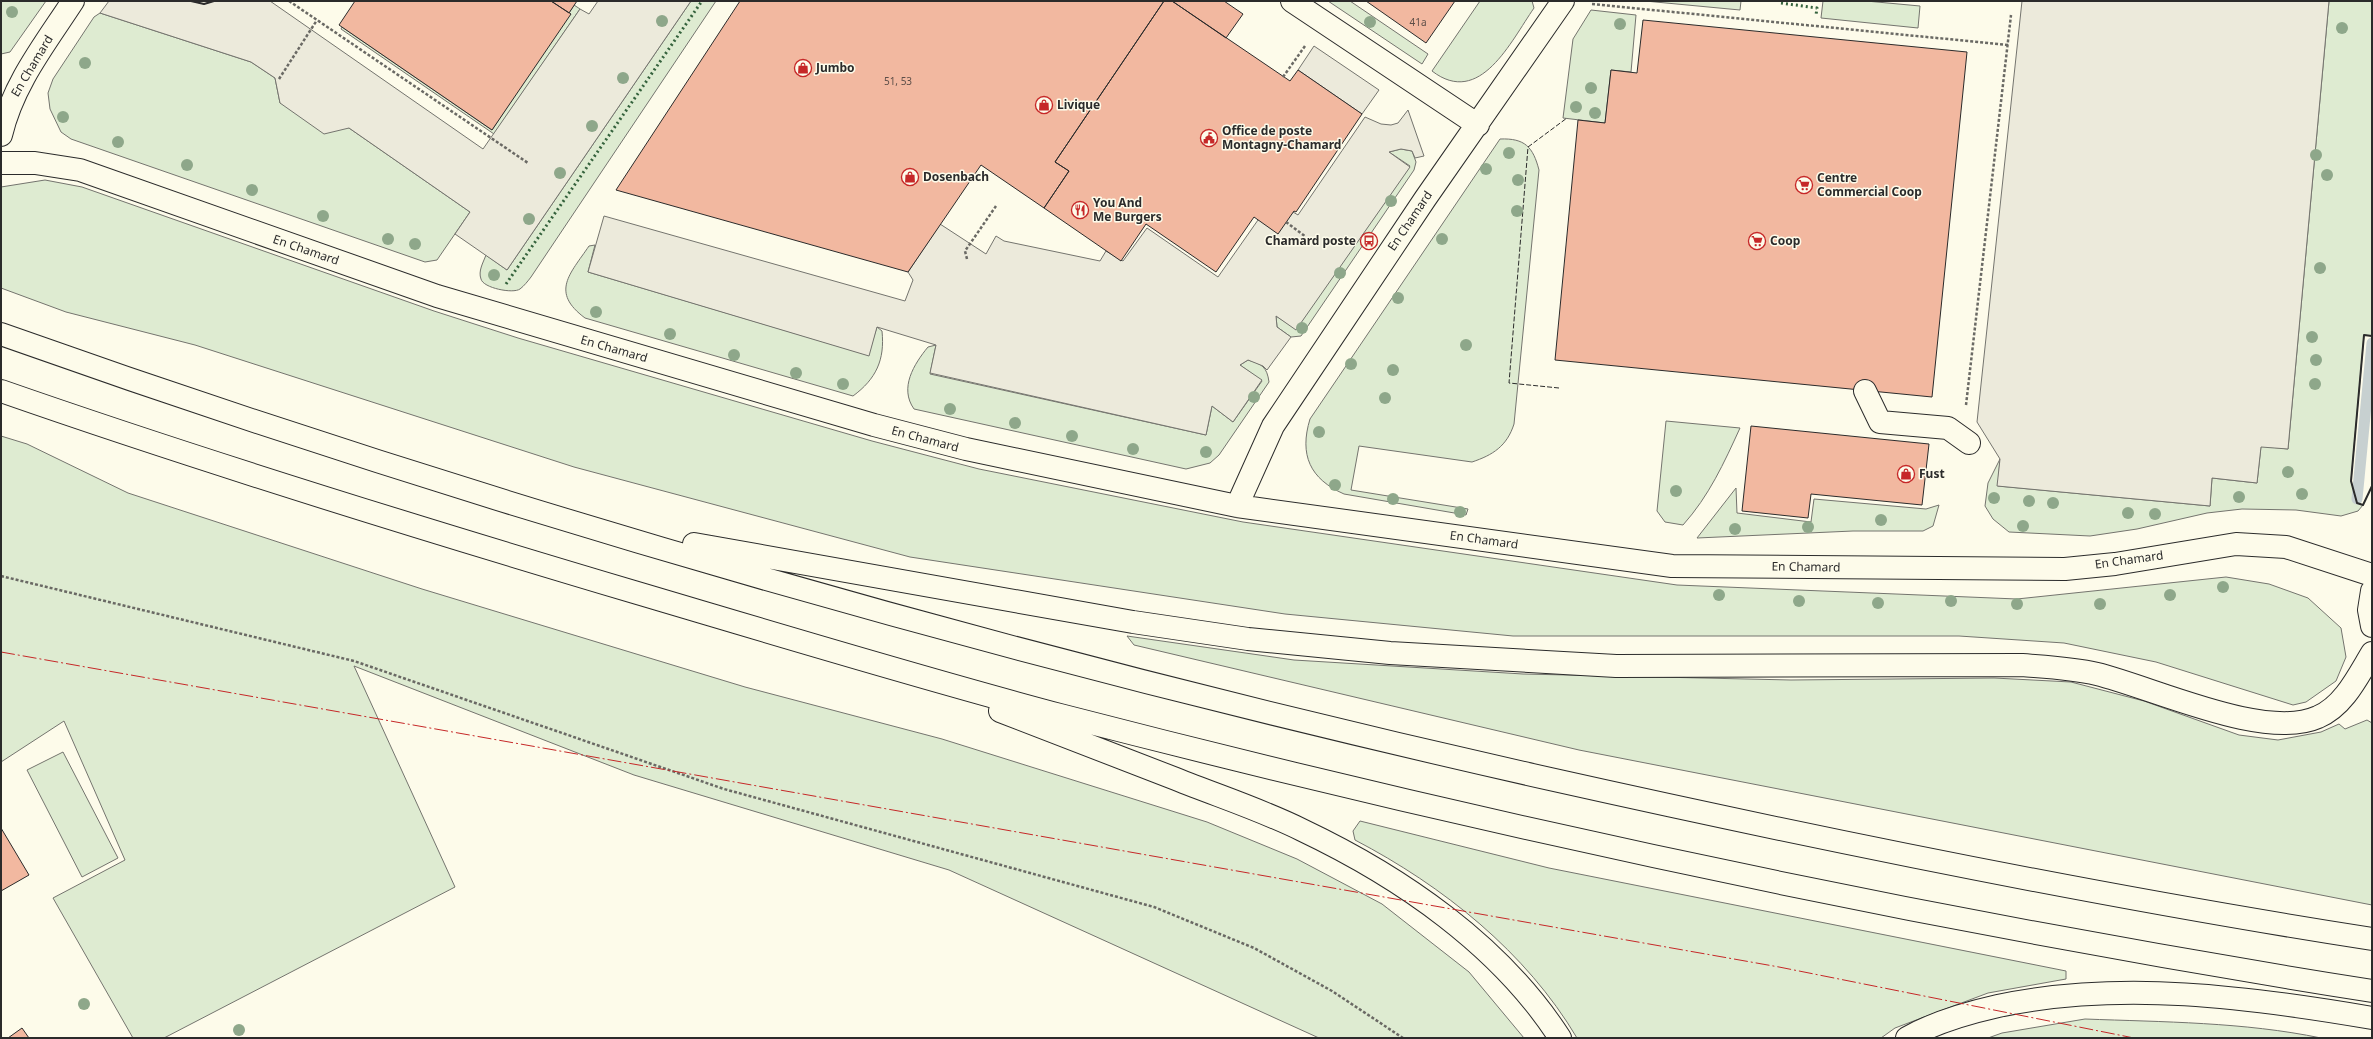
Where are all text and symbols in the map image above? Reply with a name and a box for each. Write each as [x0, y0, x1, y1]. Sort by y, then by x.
house number: 41a [1409, 15, 1427, 29]
street label: En Chamard [7, 32, 57, 100]
shop icon: Jumbo [793, 58, 813, 78]
place label: Jumbo [815, 59, 855, 76]
house number: 51, 53 [884, 74, 912, 88]
shop icon: Livique [1034, 95, 1054, 115]
place label: Livique [1057, 96, 1100, 113]
place label: Office de poste Montagny-Chamard [1222, 122, 1341, 153]
public building icon: Office de poste Montagny-Chamard [1199, 128, 1219, 148]
shop icon: Dosenbach [900, 167, 920, 187]
place label: Dosenbach [923, 168, 989, 185]
place label: Centre Commercial Coop [1817, 169, 1922, 200]
supermarket icon: Centre Commercial Coop [1794, 175, 1814, 195]
street label: En Chamard [1383, 187, 1436, 254]
place label: You And Me Burgers [1093, 194, 1162, 225]
restaurant icon: You And Me Burgers [1070, 200, 1090, 220]
street label: En Chamard [271, 230, 342, 269]
bus stop icon: Chamard poste [1359, 231, 1379, 251]
supermarket icon: Coop [1747, 231, 1767, 251]
place label: Chamard poste [1265, 232, 1356, 249]
place label: Coop [1770, 232, 1801, 249]
street label: En Chamard [579, 331, 650, 366]
street label: En Chamard [890, 421, 961, 456]
shop icon: Fust [1896, 464, 1916, 484]
place label: Fust [1919, 465, 1945, 482]
street label: En Chamard [1449, 526, 1519, 553]
street label: En Chamard [2094, 546, 2164, 573]
street label: En Chamard [1771, 557, 1841, 576]

